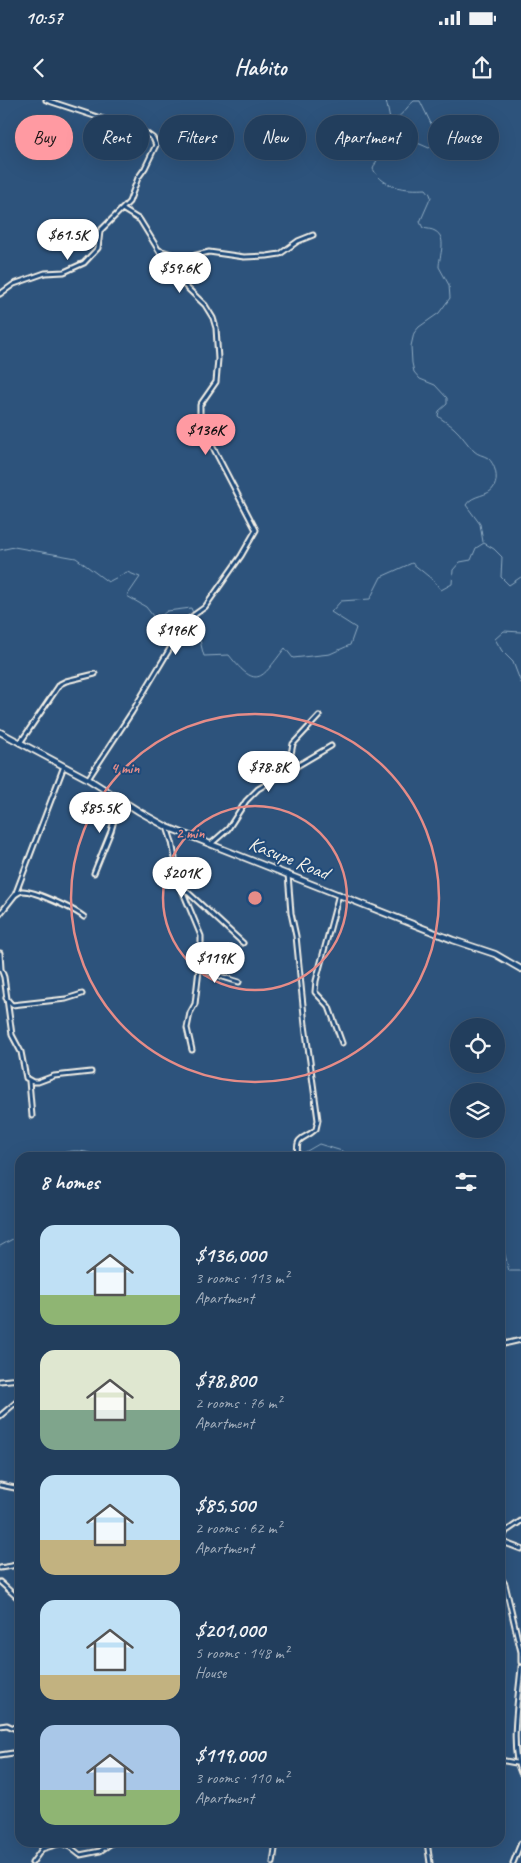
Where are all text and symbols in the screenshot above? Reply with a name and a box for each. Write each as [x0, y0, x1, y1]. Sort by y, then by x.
text: 10:57 [25, 6, 63, 30]
icon: back [25, 54, 53, 82]
text: Habito [235, 54, 286, 82]
icon: share [468, 54, 496, 82]
chip: Buy [15, 115, 73, 160]
chip: Rent [83, 115, 149, 160]
chip: Filters [159, 115, 234, 160]
chip: New [244, 115, 306, 160]
chip: Apartment [316, 115, 418, 160]
chip: House [428, 115, 499, 160]
pin: $61.5K [27, 219, 109, 261]
text: $61.5K [48, 225, 88, 245]
pin: $59.6K [139, 252, 221, 294]
text: $59.6K [160, 258, 200, 278]
pin: $136K [171, 414, 241, 456]
text: $136K [187, 420, 225, 440]
pin: $196K [141, 614, 211, 656]
text: $196K [157, 620, 195, 640]
pin: $78.8K [228, 750, 310, 793]
text: $78.8K [249, 757, 289, 777]
text: 4 min [111, 759, 140, 778]
pin: $85.5K [59, 792, 141, 834]
text: $85.5K [80, 798, 120, 818]
text: 2 min [176, 824, 205, 843]
street label: Kasupe Road [245, 831, 336, 887]
pin: $201K [147, 856, 217, 899]
text: $201K [164, 863, 200, 883]
centre of rings [246, 889, 264, 907]
pin: $119K [180, 942, 250, 984]
text: $119K [197, 948, 233, 968]
map controls [450, 1018, 505, 1138]
button: locate [450, 1018, 505, 1073]
button: layers [450, 1083, 505, 1138]
icon: filters [452, 1168, 480, 1196]
text: 8 homes [40, 1169, 99, 1195]
text: $136,000 [195, 1242, 266, 1268]
icon: home [80, 1245, 140, 1305]
text: 3 rooms · 113 m² [195, 1268, 289, 1288]
text: Apartment [195, 1288, 254, 1308]
text: $78,800 [195, 1367, 256, 1393]
icon: home [80, 1370, 140, 1430]
text: 2 rooms · 76 m² [195, 1393, 281, 1413]
text: Apartment [195, 1413, 254, 1433]
text: $85,500 [195, 1492, 255, 1518]
icon: home [80, 1495, 140, 1555]
text: 2 rooms · 62 m² [195, 1518, 281, 1538]
text: Apartment [195, 1538, 254, 1558]
text: $201,000 [195, 1617, 265, 1643]
icon: home [80, 1620, 140, 1680]
text: 5 rooms · 148 m² [195, 1643, 289, 1663]
text: House [195, 1663, 226, 1683]
text: $119,000 [195, 1742, 265, 1768]
icon: home [80, 1745, 140, 1805]
text: 3 rooms · 110 m² [195, 1768, 289, 1788]
text: Apartment [195, 1788, 254, 1808]

